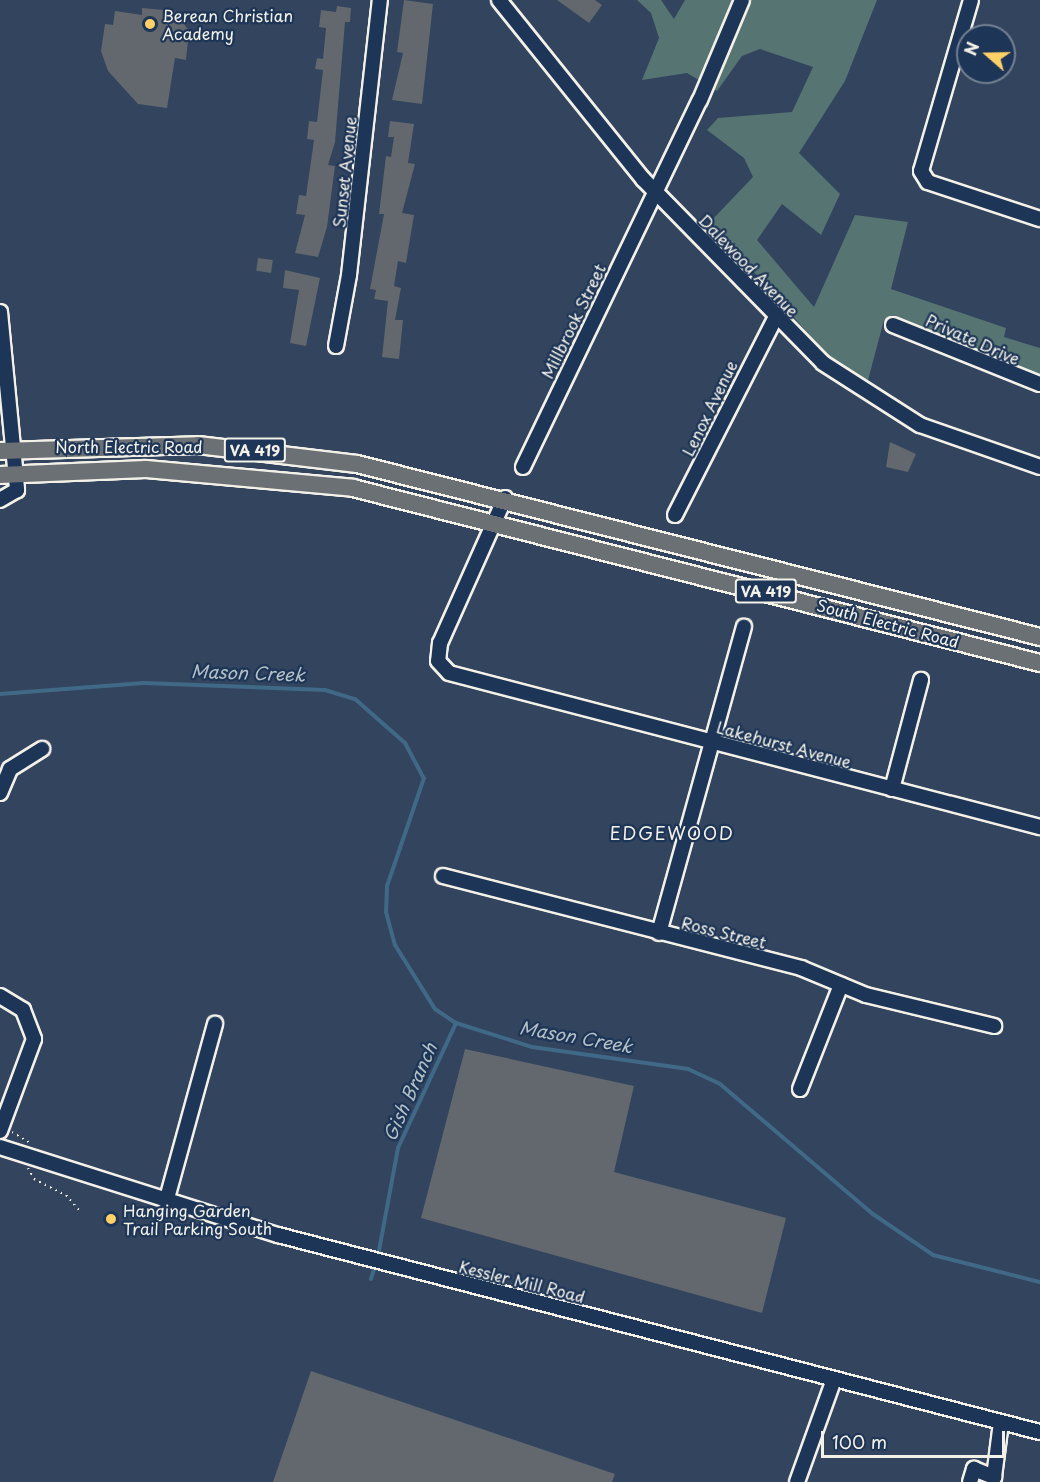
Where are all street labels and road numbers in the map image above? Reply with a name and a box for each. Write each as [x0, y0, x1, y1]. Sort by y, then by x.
street label: Sunset Avenue [329, 115, 359, 229]
street label: Dalewood Avenue [695, 210, 803, 320]
street label: Millbrook Street [537, 261, 609, 381]
street label: Private Drive [923, 310, 1023, 368]
street label: Lenox Avenue [677, 357, 741, 459]
street label: North Electric Road [54, 436, 204, 456]
road number: VA 419 [222, 438, 288, 462]
road number: VA 419 [733, 579, 799, 603]
street label: South Electric Road [813, 594, 963, 652]
street label: Lakehurst Avenue [715, 717, 853, 771]
street label: Ross Street [679, 912, 769, 952]
street label: Kessler Mill Road [456, 1256, 588, 1306]

